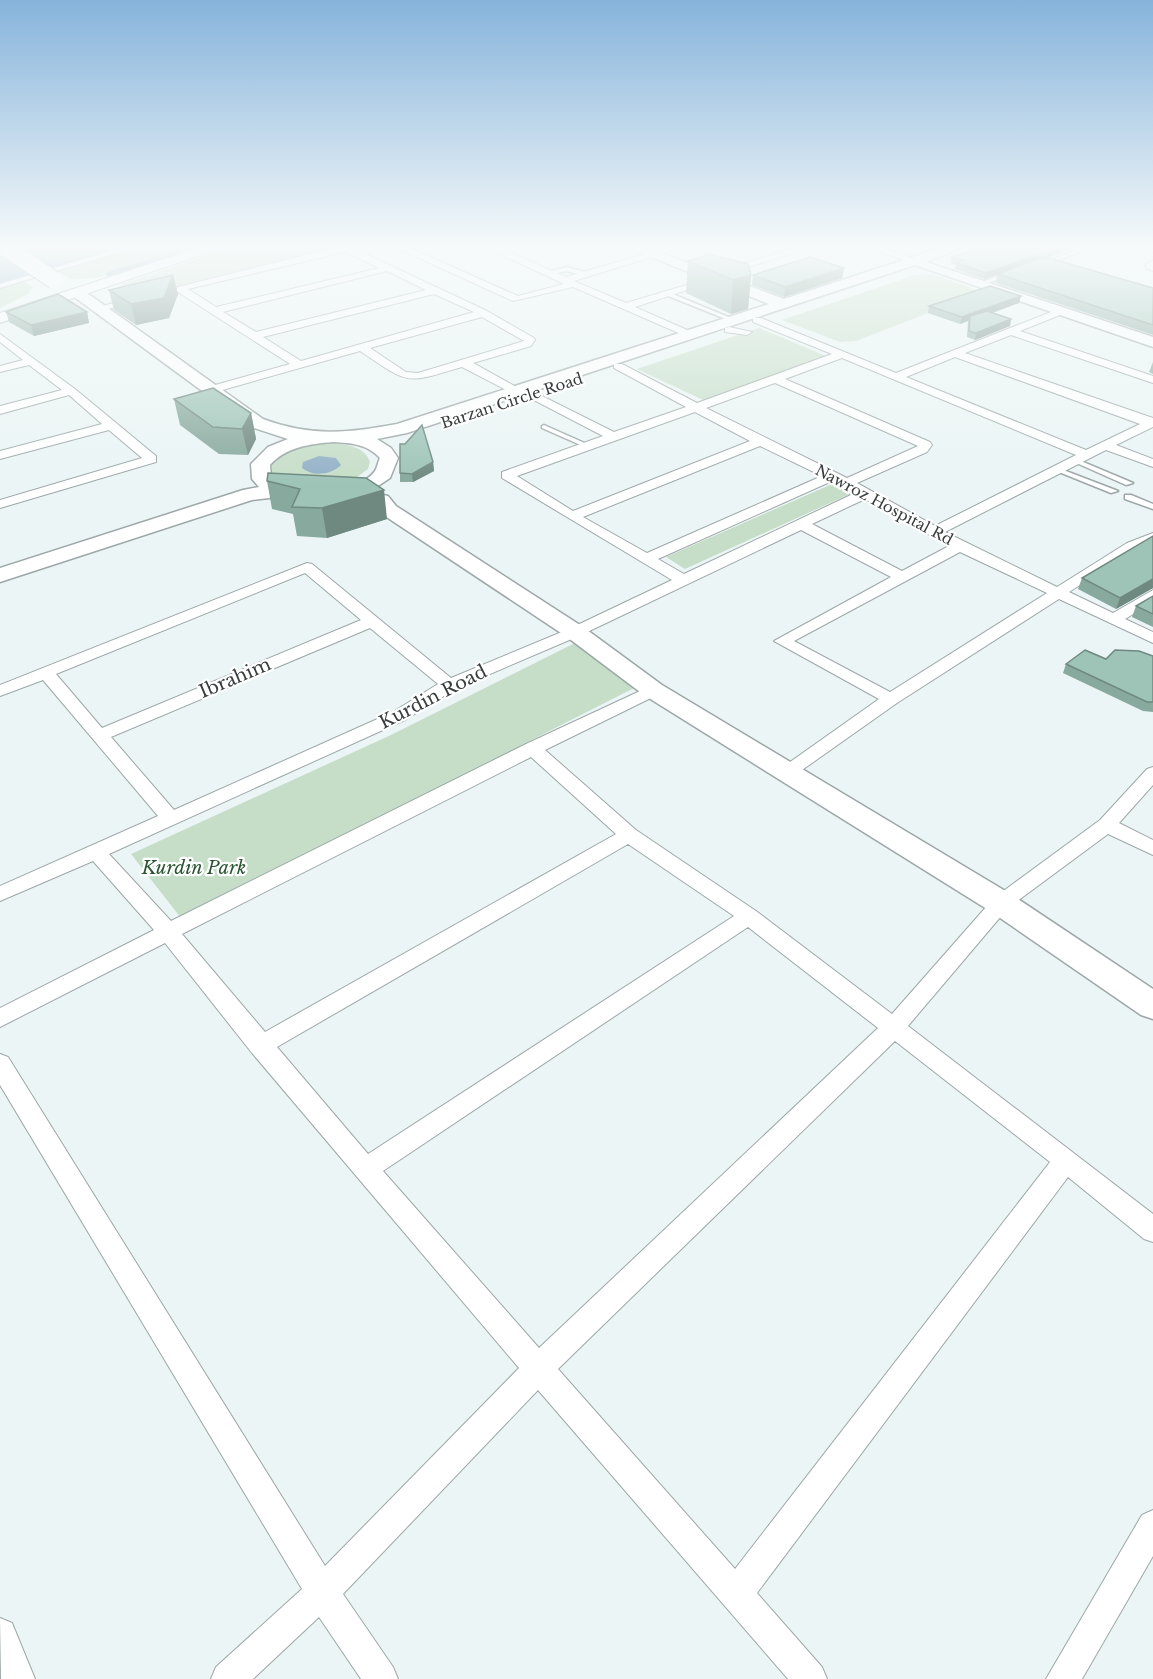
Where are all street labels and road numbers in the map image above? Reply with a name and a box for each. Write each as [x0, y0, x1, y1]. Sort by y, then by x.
street label: Barzan Circle Road [438, 369, 585, 432]
street label: Nawroz Hospital Rd [812, 460, 956, 549]
street label: Ibrahim [196, 653, 274, 703]
street label: Kurdin Road [375, 660, 491, 734]

